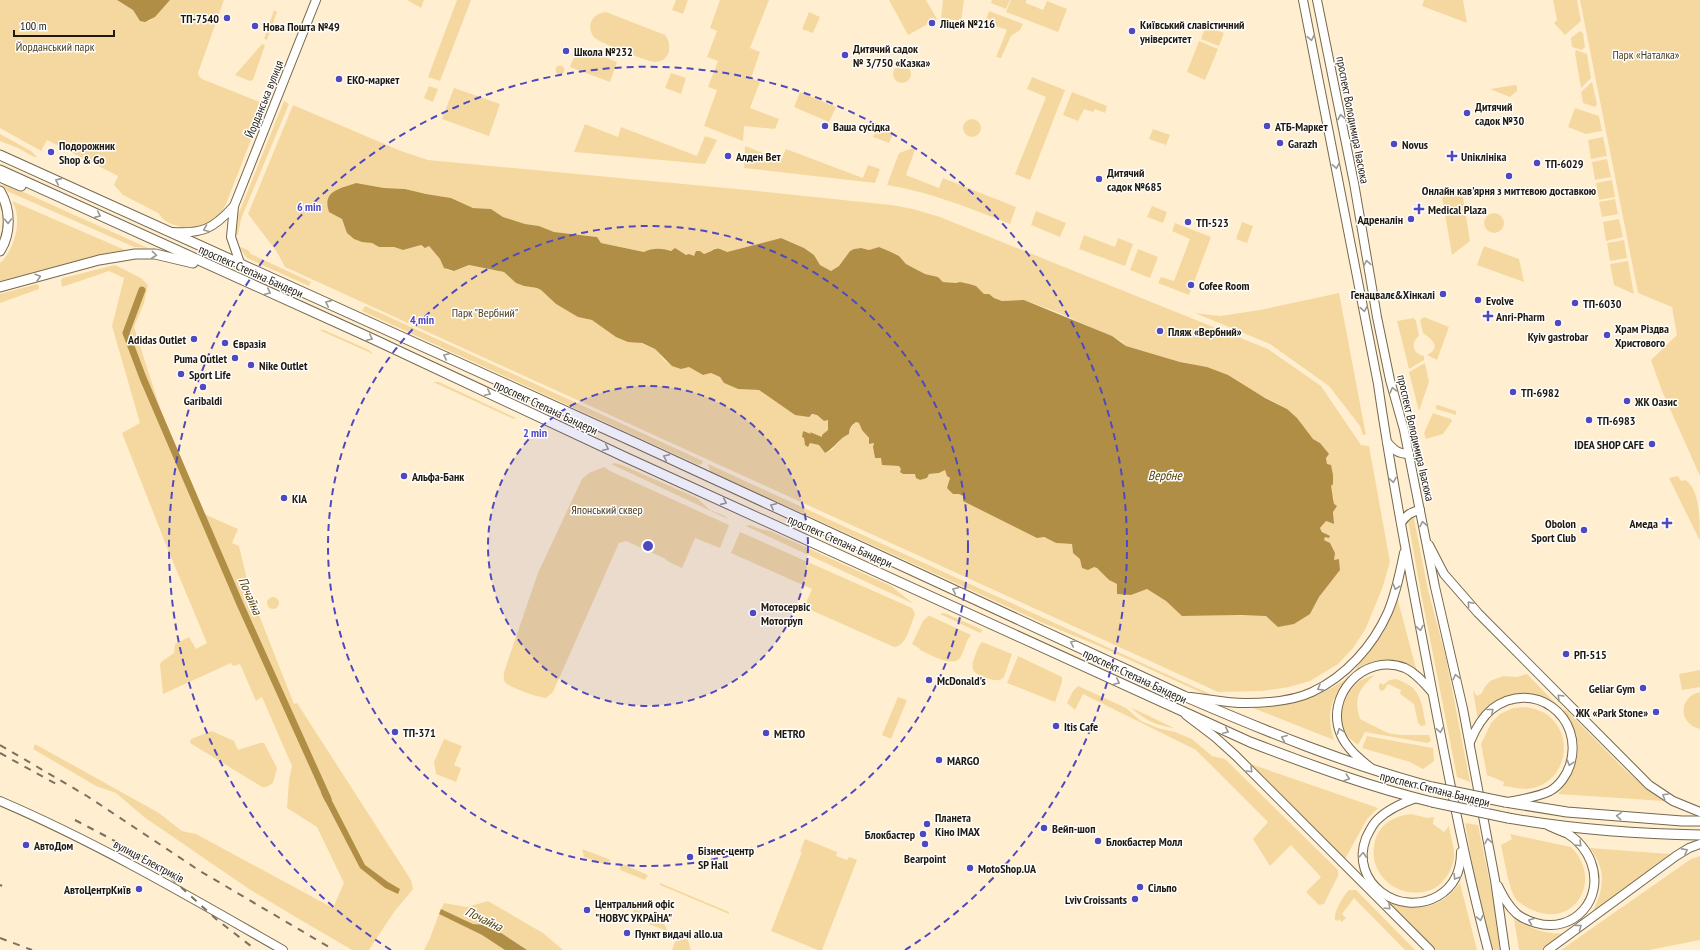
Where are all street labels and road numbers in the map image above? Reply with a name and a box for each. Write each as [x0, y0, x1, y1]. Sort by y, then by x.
street label: проспект Володимира Івасюка [1333, 55, 1373, 185]
street label: Йорданська вулиця [242, 58, 286, 140]
street label: проспект Степана Бандери [196, 241, 306, 301]
street label: проспект Володимира Івасюка [1394, 373, 1438, 503]
street label: проспект Степана Бандери [492, 376, 600, 438]
street label: проспект Степана Бандери [785, 511, 895, 571]
street label: проспект Степана Бандери [1081, 645, 1189, 707]
street label: проспект Степана Бандери [1378, 768, 1492, 810]
street label: вулиця Електриків [111, 836, 187, 886]

